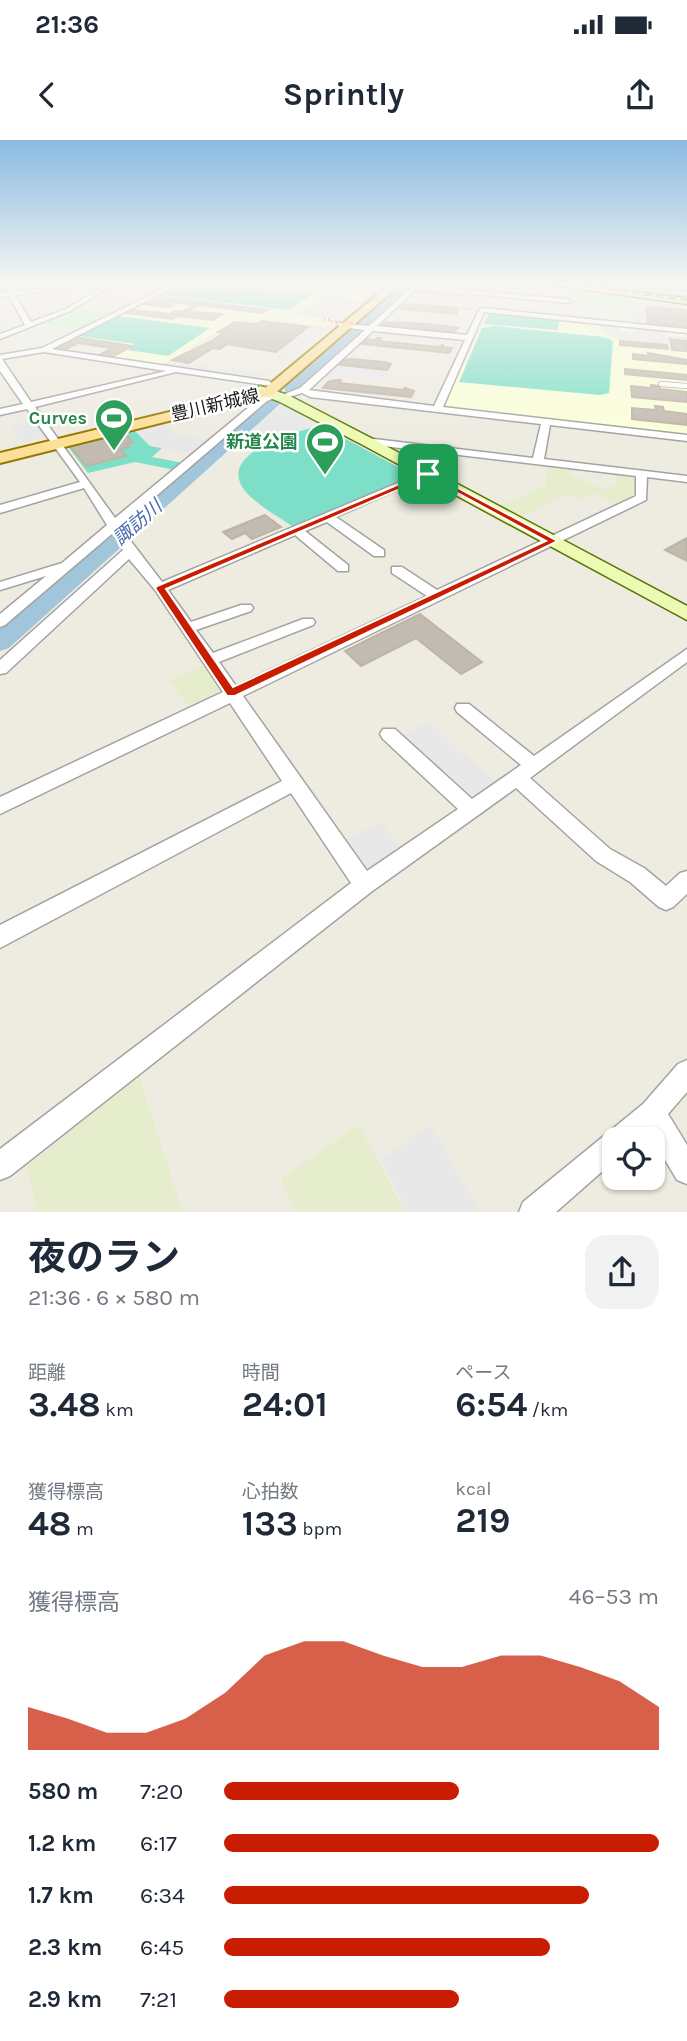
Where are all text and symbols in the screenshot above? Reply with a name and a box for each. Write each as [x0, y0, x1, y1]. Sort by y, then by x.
text: 21:36 [35, 9, 99, 40]
icon: back [28, 76, 66, 114]
text: Sprintly [283, 76, 404, 113]
icon: share [621, 76, 659, 114]
street label: 豊川新城線 [169, 384, 261, 426]
sports icon: Curves [93, 397, 135, 452]
place label: Curves [29, 407, 87, 429]
sports icon: 新道公園 [304, 421, 346, 476]
place label: 新道公園 [226, 431, 298, 453]
pin [398, 444, 458, 504]
icon: arrive [409, 455, 447, 493]
water label: 諏訪川 [109, 494, 168, 550]
map controls [602, 1127, 665, 1190]
button: locate [602, 1127, 665, 1190]
text: 夜のラン [28, 1235, 180, 1280]
button: share [585, 1235, 659, 1309]
text: 21:36 · 6 × 580 m [28, 1284, 200, 1311]
text: 距離 [28, 1362, 66, 1384]
text: 時間 [242, 1362, 280, 1384]
text: ペース [455, 1362, 511, 1384]
text: 3.48 [28, 1384, 101, 1425]
text: 24:01 [242, 1384, 328, 1425]
text: 6:54 [455, 1384, 527, 1425]
text: km [101, 1399, 134, 1421]
text: /km [527, 1399, 568, 1421]
text: kcal [455, 1478, 492, 1500]
text: 獲得標高 [28, 1481, 104, 1503]
text: 心拍数 [242, 1481, 299, 1503]
text: 219 [455, 1500, 510, 1541]
text: 48 [28, 1503, 71, 1544]
text: 133 [242, 1503, 298, 1544]
text: m [71, 1518, 94, 1540]
text: bpm [298, 1518, 342, 1540]
text: 46–53 m [569, 1583, 659, 1610]
text: 獲得標高 [28, 1589, 120, 1616]
text: 580 m [28, 1778, 98, 1805]
text: 7:20 [140, 1778, 183, 1805]
text: 1.2 km [28, 1830, 96, 1857]
text: 6:17 [140, 1830, 177, 1857]
text: 1.7 km [28, 1882, 94, 1909]
text: 6:34 [140, 1882, 185, 1909]
text: 2.3 km [28, 1934, 102, 1961]
text: 6:45 [140, 1934, 184, 1961]
text: 2.9 km [28, 1986, 102, 2013]
text: 7:21 [140, 1986, 177, 2013]

